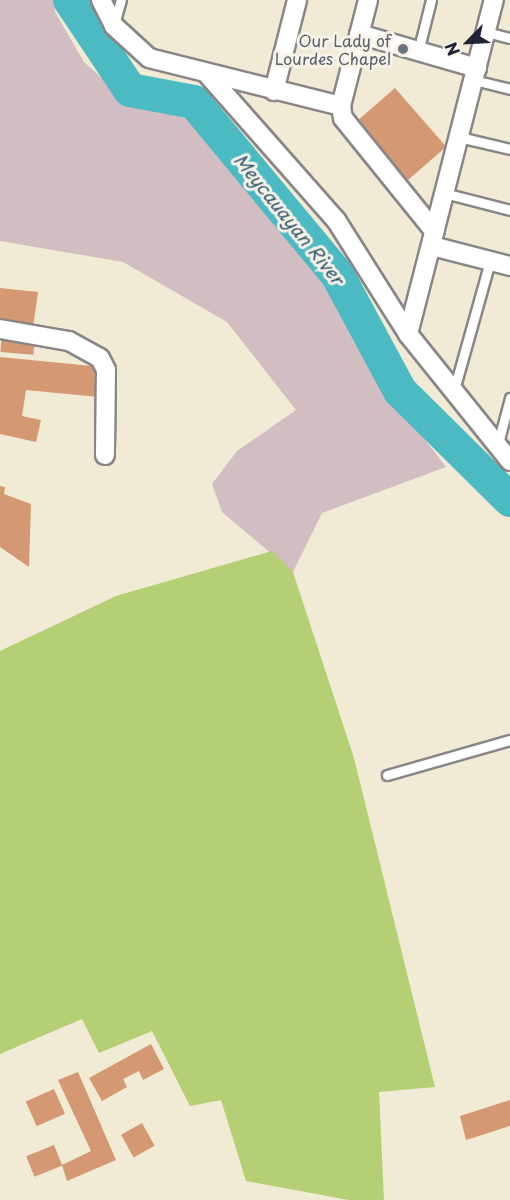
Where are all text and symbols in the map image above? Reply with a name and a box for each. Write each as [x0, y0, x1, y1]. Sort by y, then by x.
north arrow [438, 12, 498, 72]
place label: Our Lady of Lourdes Chapel [274, 30, 391, 68]
text: N [438, 39, 465, 60]
marker: Our Lady of Lourdes Chapel [396, 42, 410, 56]
water label: Meycauayan River [230, 150, 348, 288]

